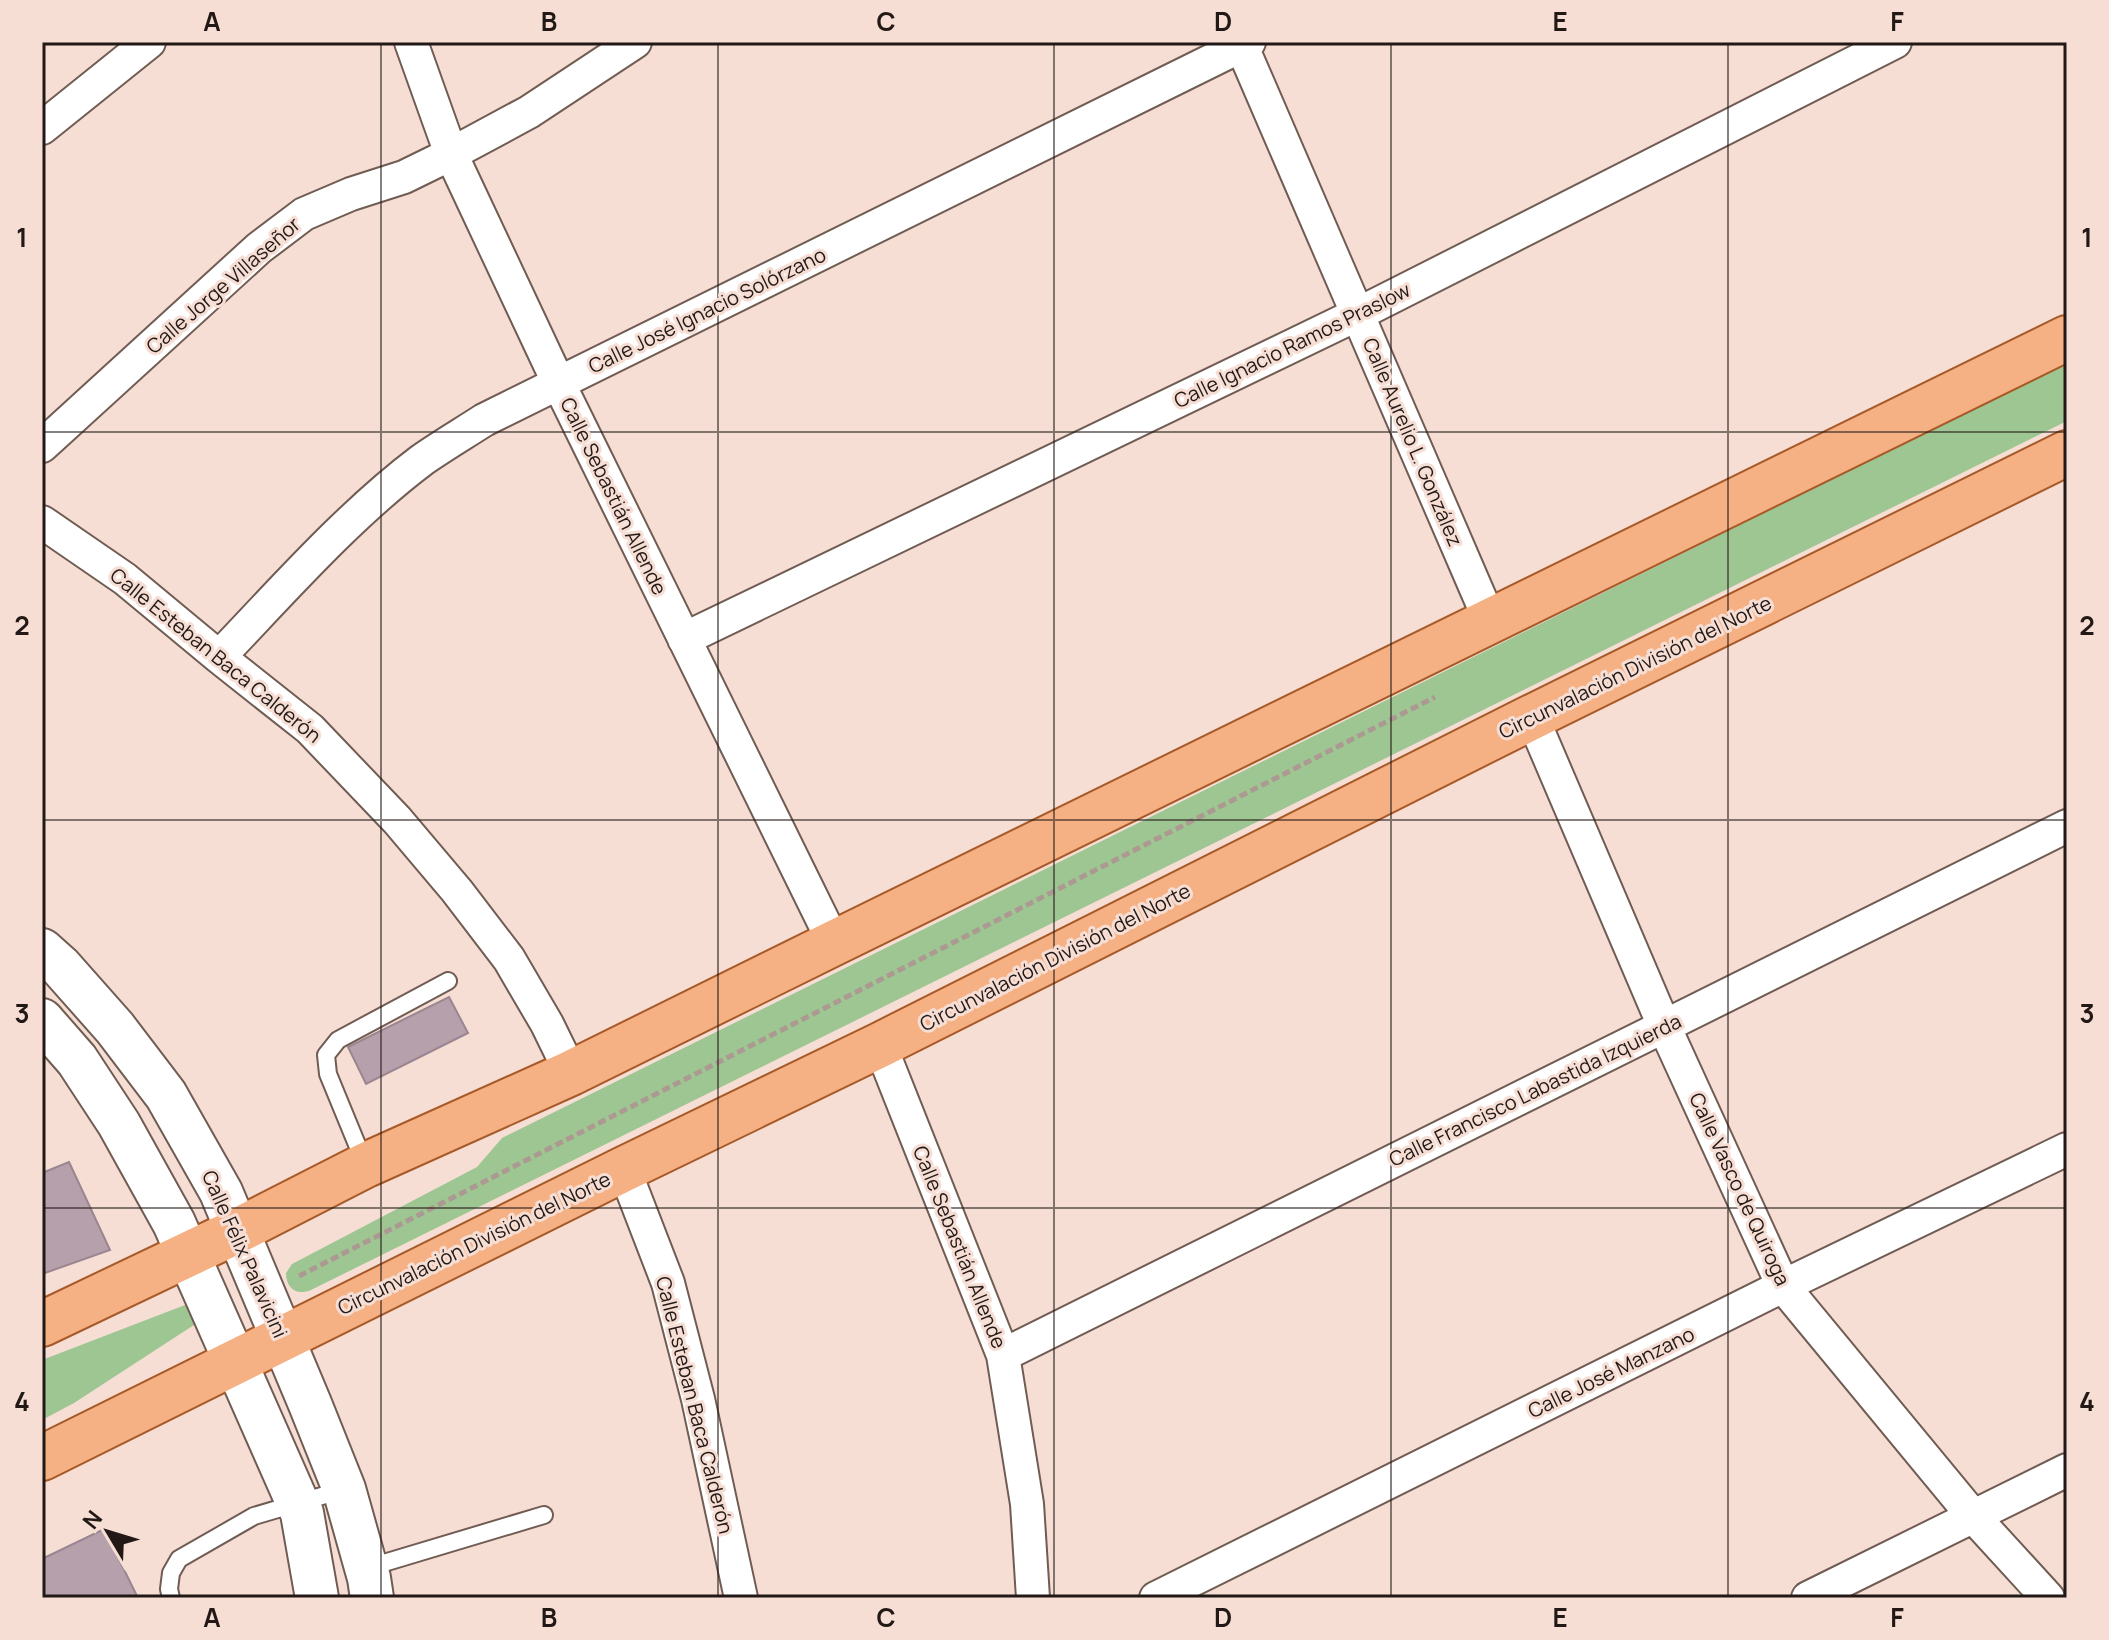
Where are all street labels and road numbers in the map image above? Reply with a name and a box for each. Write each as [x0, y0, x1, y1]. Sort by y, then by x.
street label: Calle Jorge Villaseñor [140, 211, 306, 359]
street label: Calle José Ignacio Solórzano [584, 241, 830, 379]
street label: Calle Ignacio Ramos Praslow [1169, 276, 1415, 414]
street label: Calle Aurelio L. González [1357, 334, 1469, 550]
street label: Calle Sebastián Allende [554, 393, 674, 599]
street label: Calle Esteban Baca Calderón [105, 561, 327, 749]
street label: Circunvalación División del Norte [1494, 589, 1776, 745]
street label: Circunvalación División del Norte [915, 877, 1195, 1037]
street label: Calle Francisco Labastida Izquierda [1384, 1007, 1686, 1173]
street label: Calle Vasco de Quiroga [1683, 1088, 1797, 1290]
street label: Calle Sebastián Allende [907, 1142, 1013, 1352]
street label: Circunvalación División del Norte [333, 1165, 615, 1321]
street label: Calle Félix Palavicini [196, 1166, 294, 1342]
street label: Calle Esteban Baca Calderón [650, 1273, 740, 1537]
street label: Calle José Manzano [1523, 1320, 1699, 1424]

